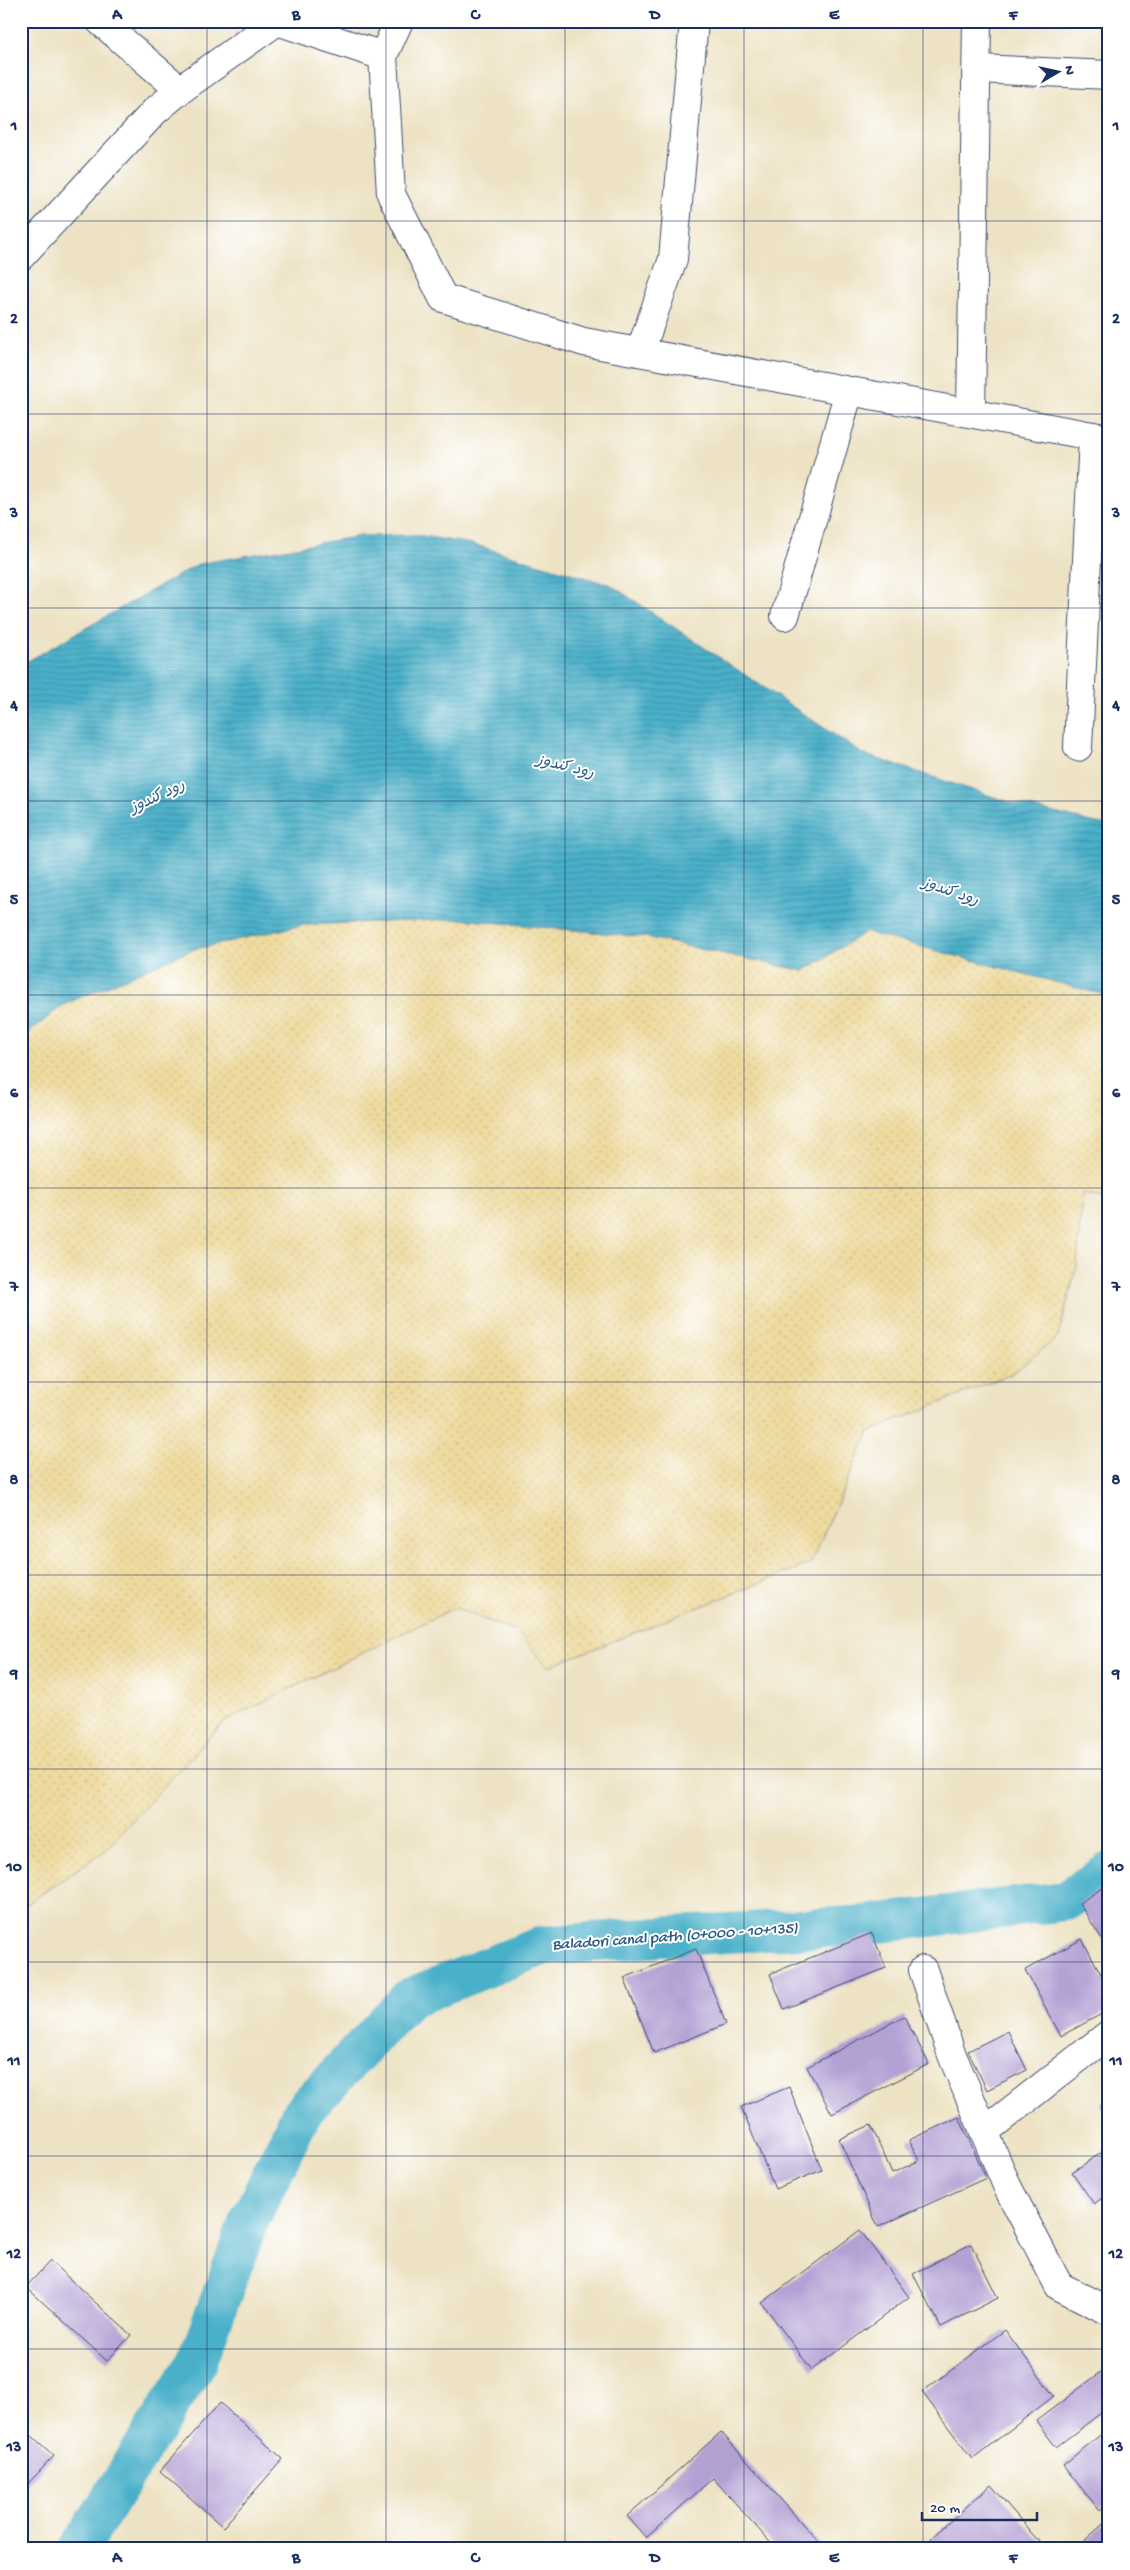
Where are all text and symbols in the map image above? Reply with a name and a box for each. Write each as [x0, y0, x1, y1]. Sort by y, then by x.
text: A [111, 7, 123, 26]
text: B [291, 7, 301, 26]
text: C [470, 7, 481, 26]
text: D [648, 7, 661, 26]
text: E [829, 7, 840, 26]
text: F [1008, 7, 1019, 26]
north arrow [1032, 48, 1082, 98]
text: N [1059, 65, 1077, 76]
text: 1 [10, 118, 17, 137]
text: 1 [1112, 118, 1119, 137]
text: 2 [10, 311, 18, 330]
text: 2 [1112, 311, 1120, 330]
text: 3 [9, 505, 18, 524]
text: 3 [1111, 505, 1120, 524]
text: 4 [9, 698, 18, 717]
text: 4 [1111, 698, 1120, 717]
water label: رود کندوز [532, 750, 596, 784]
water label: رود کندوز [125, 776, 188, 820]
water label: رود کندوز [917, 873, 981, 911]
text: 5 [10, 892, 19, 911]
text: 5 [1112, 892, 1121, 911]
text: 6 [10, 1085, 19, 1104]
text: 6 [1112, 1085, 1121, 1104]
text: 7 [9, 1279, 19, 1298]
text: 7 [1111, 1279, 1121, 1298]
text: 8 [10, 1472, 19, 1491]
text: 8 [1112, 1472, 1121, 1491]
text: 9 [9, 1666, 18, 1685]
text: 9 [1111, 1666, 1120, 1685]
text: 10 [5, 1859, 22, 1878]
text: 10 [1107, 1859, 1124, 1878]
water label: Baladori canal path (0+000 - 10+135) [552, 1920, 799, 1956]
text: 11 [7, 2053, 20, 2072]
text: 11 [1109, 2053, 1122, 2072]
text: 12 [6, 2246, 21, 2265]
text: 12 [1108, 2246, 1123, 2265]
text: 13 [6, 2439, 21, 2458]
text: 13 [1108, 2439, 1123, 2458]
scale bar [922, 2490, 1038, 2522]
text: 20 m [930, 2500, 960, 2518]
text: A [111, 2550, 123, 2569]
text: B [291, 2550, 301, 2569]
text: C [470, 2550, 481, 2569]
text: D [648, 2550, 661, 2569]
text: E [829, 2550, 840, 2569]
text: F [1008, 2550, 1019, 2569]

